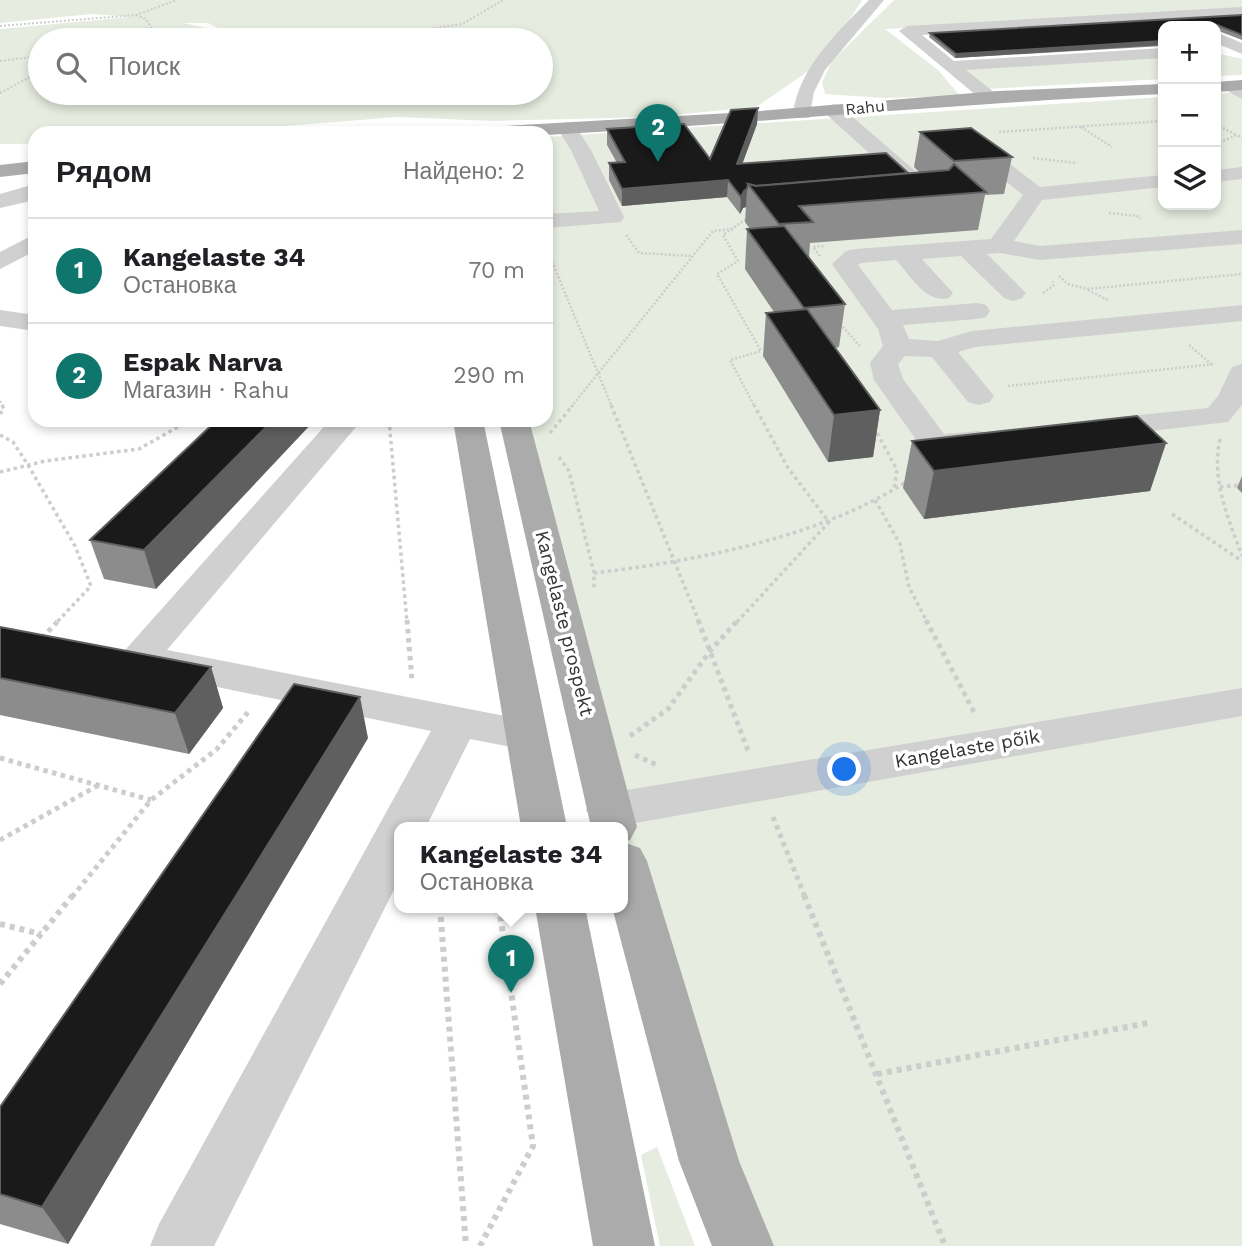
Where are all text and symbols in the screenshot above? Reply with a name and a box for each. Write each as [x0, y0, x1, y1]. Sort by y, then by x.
map controls [1158, 21, 1221, 210]
button: + [1158, 21, 1221, 84]
search box [28, 28, 553, 105]
icon: search [52, 48, 90, 86]
text: Поиск [108, 51, 180, 81]
button: − [1158, 84, 1221, 147]
street label: Rahu [844, 96, 886, 119]
pin: 2 [635, 104, 681, 162]
button: layers [1158, 147, 1221, 210]
text: Рядом [56, 154, 152, 189]
text: Найдено: 2 [403, 158, 525, 185]
text: Kangelaste 34 [123, 242, 305, 272]
text: 1 [74, 257, 84, 284]
text: 70 m [468, 257, 525, 284]
text: Остановка [123, 272, 237, 299]
text: Espak Narva [123, 347, 283, 377]
text: 2 [72, 362, 86, 389]
text: 290 m [453, 362, 525, 389]
text: Магазин · Rahu [123, 377, 289, 404]
street label: Kangelaste prospekt [530, 528, 599, 718]
street label: Kangelaste põik [893, 724, 1042, 773]
your location [827, 752, 861, 786]
popup [394, 822, 628, 913]
text: Kangelaste 34 [420, 839, 602, 869]
text: Остановка [420, 869, 533, 896]
pin: 1 [488, 935, 534, 993]

